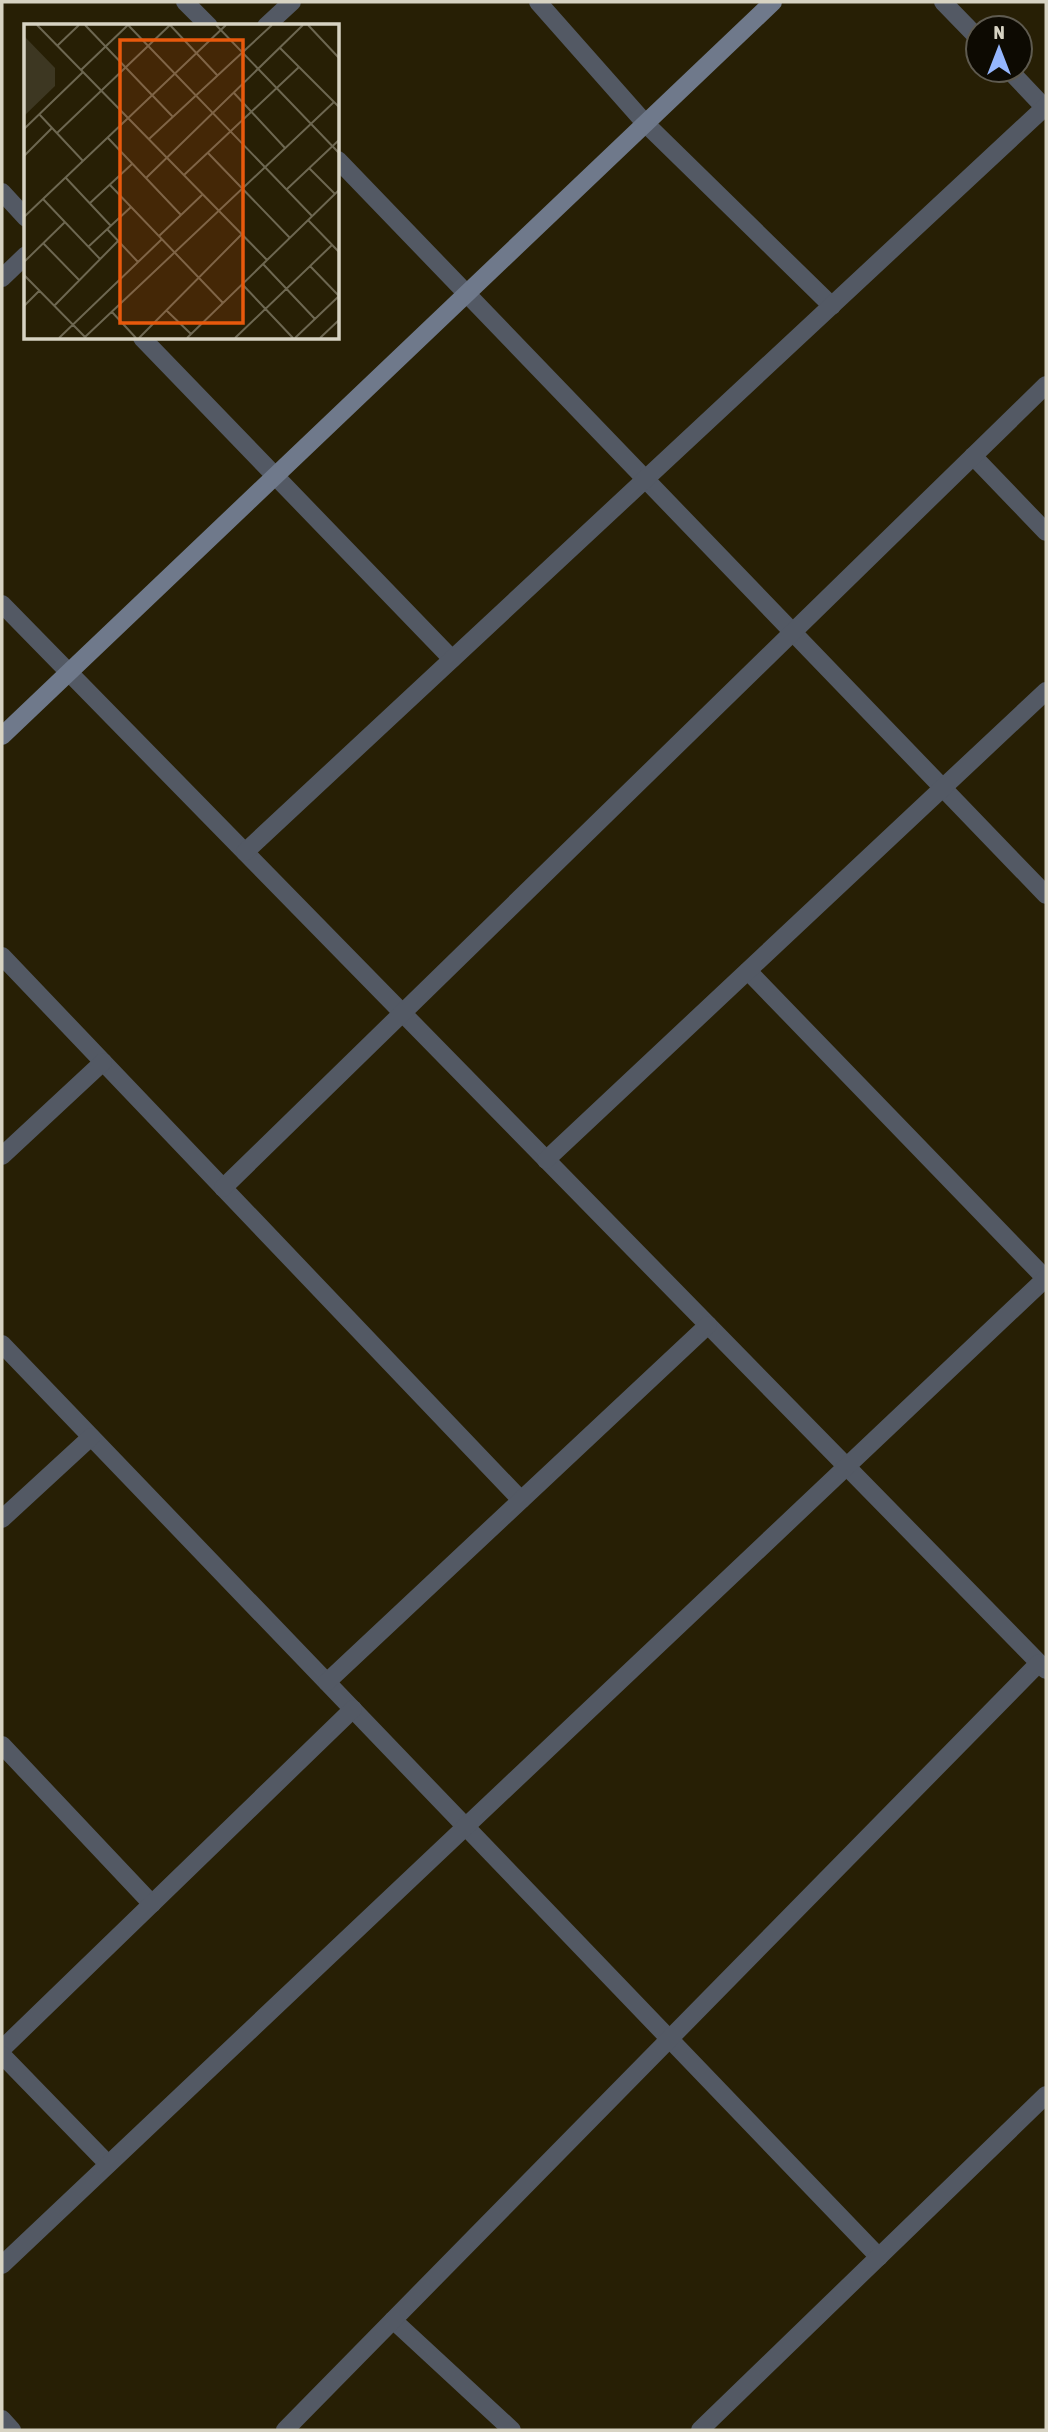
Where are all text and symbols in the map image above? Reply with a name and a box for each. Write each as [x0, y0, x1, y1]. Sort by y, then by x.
north arrow [964, 14, 1034, 84]
text: N [993, 21, 1005, 43]
inset map [24, 24, 340, 340]

